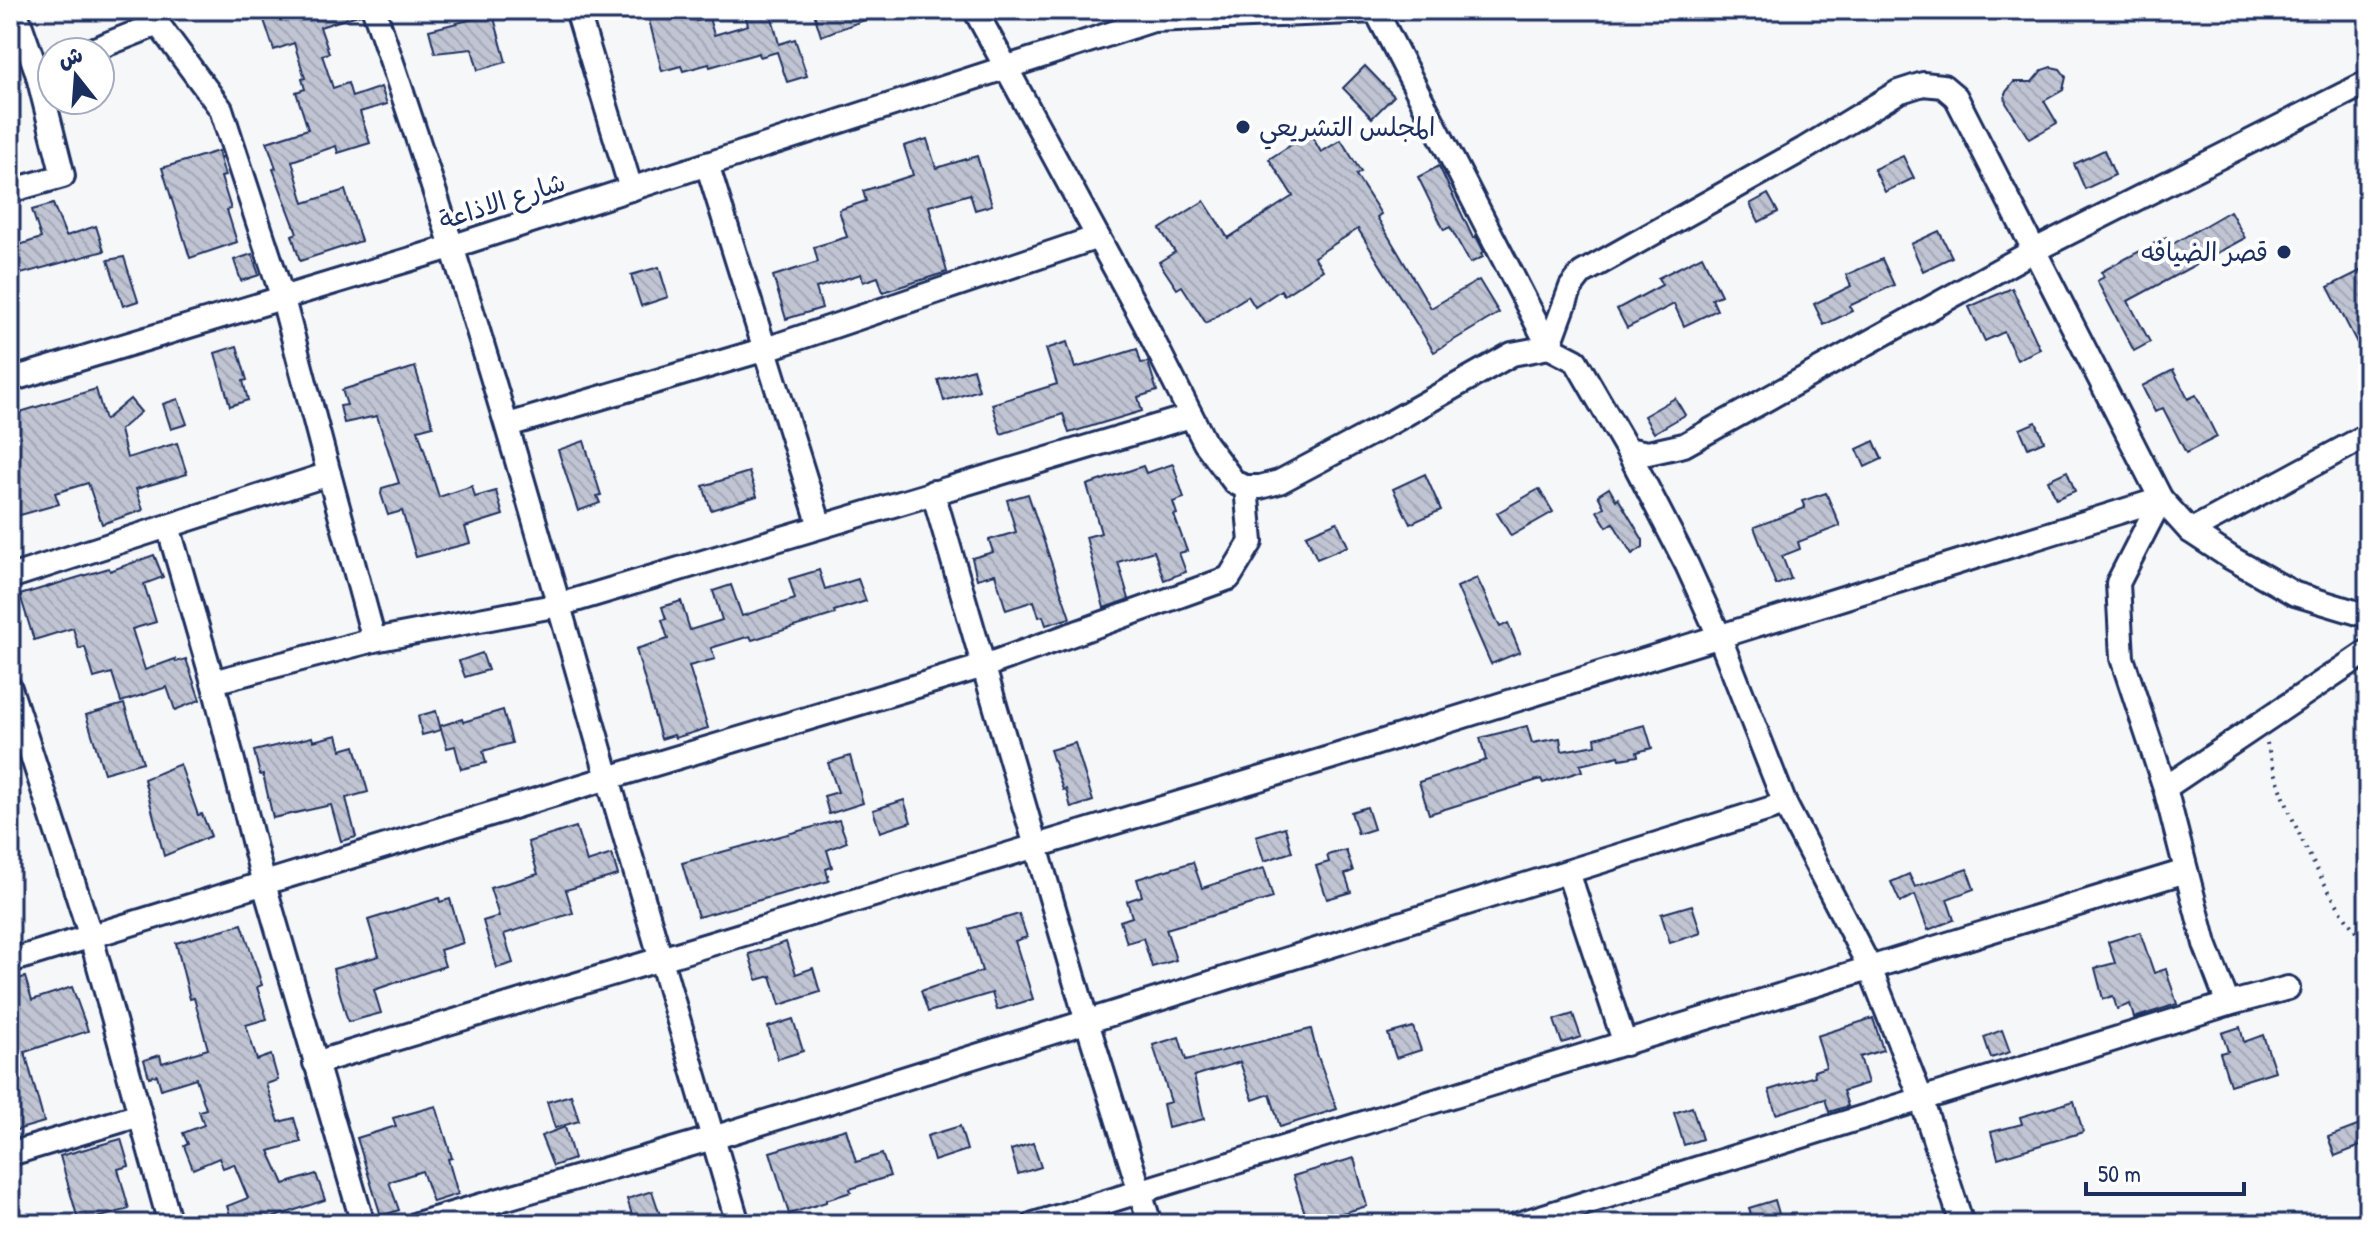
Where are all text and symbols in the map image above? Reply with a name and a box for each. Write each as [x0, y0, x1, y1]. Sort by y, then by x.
north arrow [36, 36, 116, 116]
text: ش [54, 39, 86, 75]
place label: المجلس التشريعي [1259, 109, 1435, 150]
marker: المجلس التشريعي [1234, 118, 1252, 136]
street label: شارع الاذاعة [434, 164, 570, 238]
place label: قصر الضيافه [2141, 234, 2268, 269]
marker: قصر الضيافه [2275, 243, 2293, 261]
scale bar [2086, 1146, 2244, 1196]
text: 50 m [2098, 1157, 2141, 1189]

